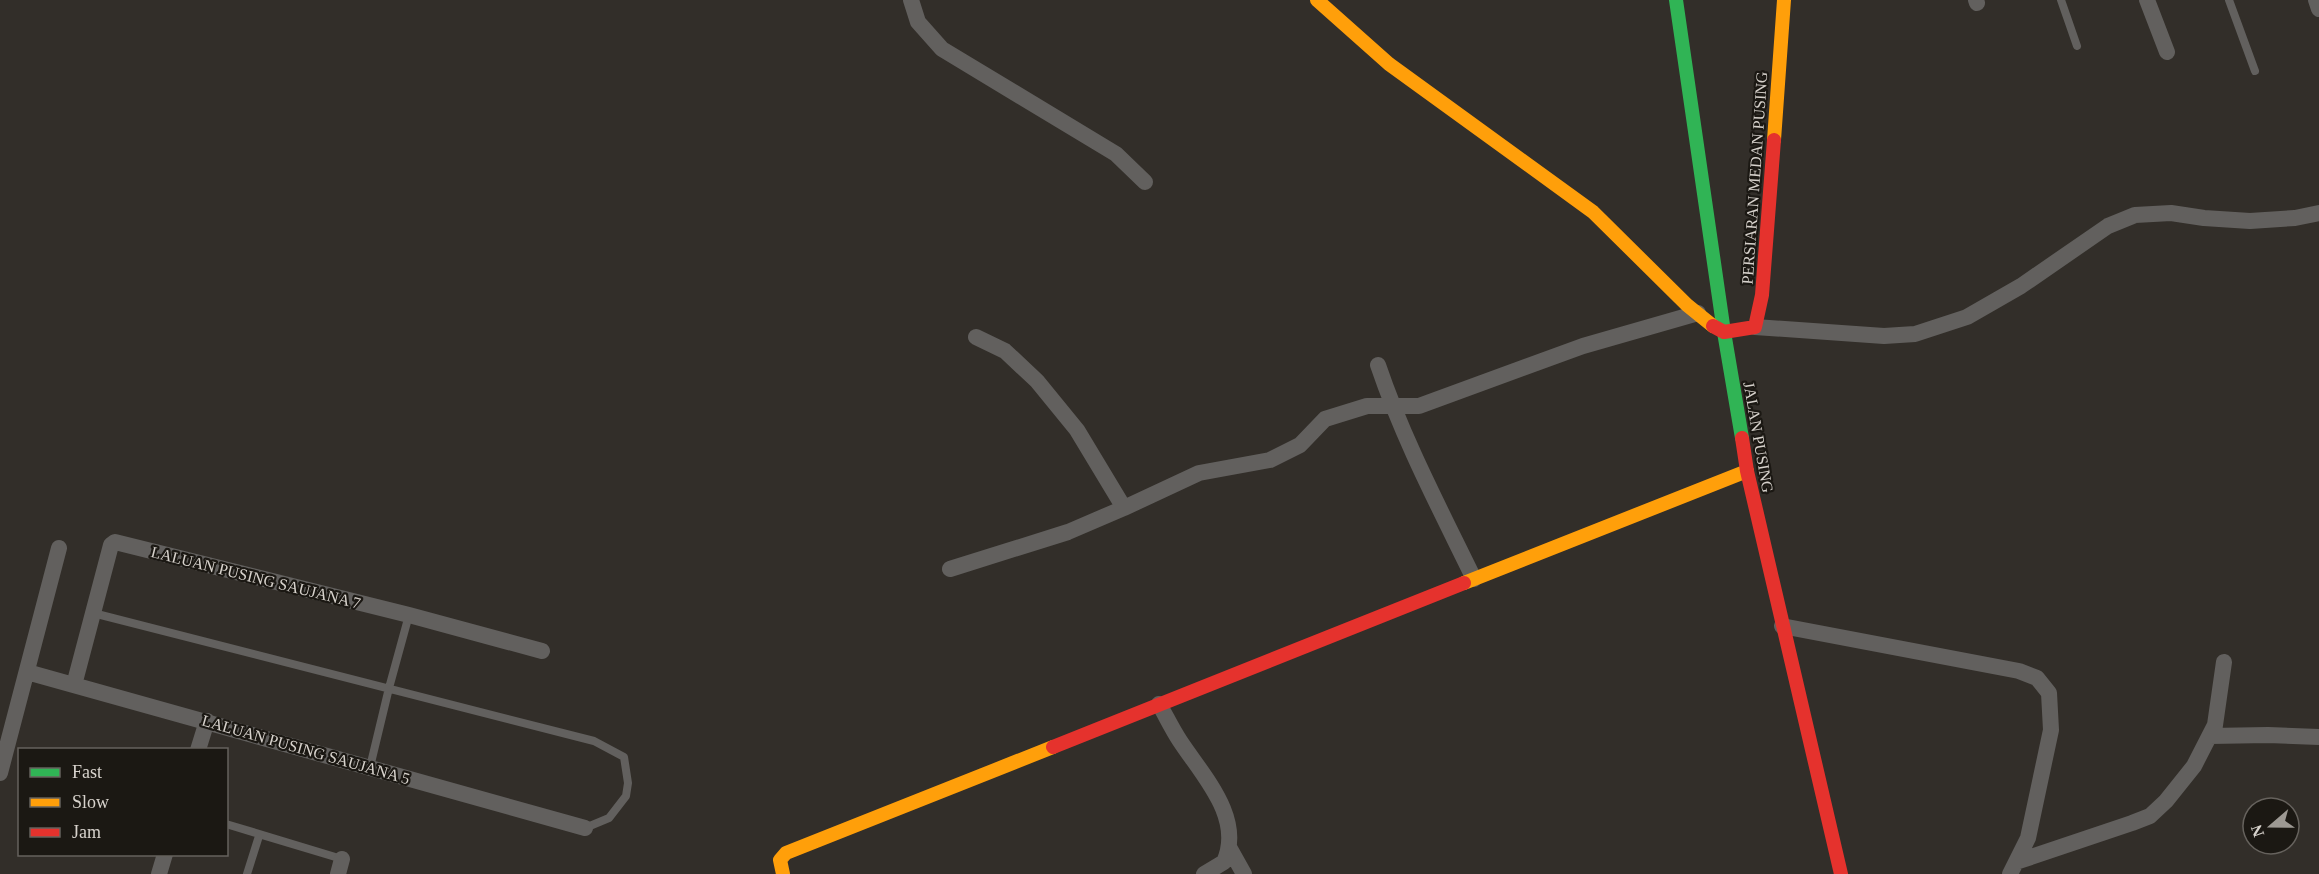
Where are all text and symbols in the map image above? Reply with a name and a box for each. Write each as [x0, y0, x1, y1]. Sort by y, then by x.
street label: PERSIARAN MEDAN PUSING [1739, 71, 1770, 285]
street label: JALAN PUSING [1740, 380, 1777, 494]
street label: LALUAN PUSING SAUJANA 7 [149, 543, 363, 612]
street label: LALUAN PUSING SAUJANA 5 [200, 712, 412, 787]
legend [18, 748, 228, 856]
text: Fast [72, 762, 102, 782]
text: Slow [72, 792, 109, 812]
north arrow [2241, 796, 2301, 856]
text: Jam [72, 822, 101, 842]
text: N [2247, 822, 2267, 839]

